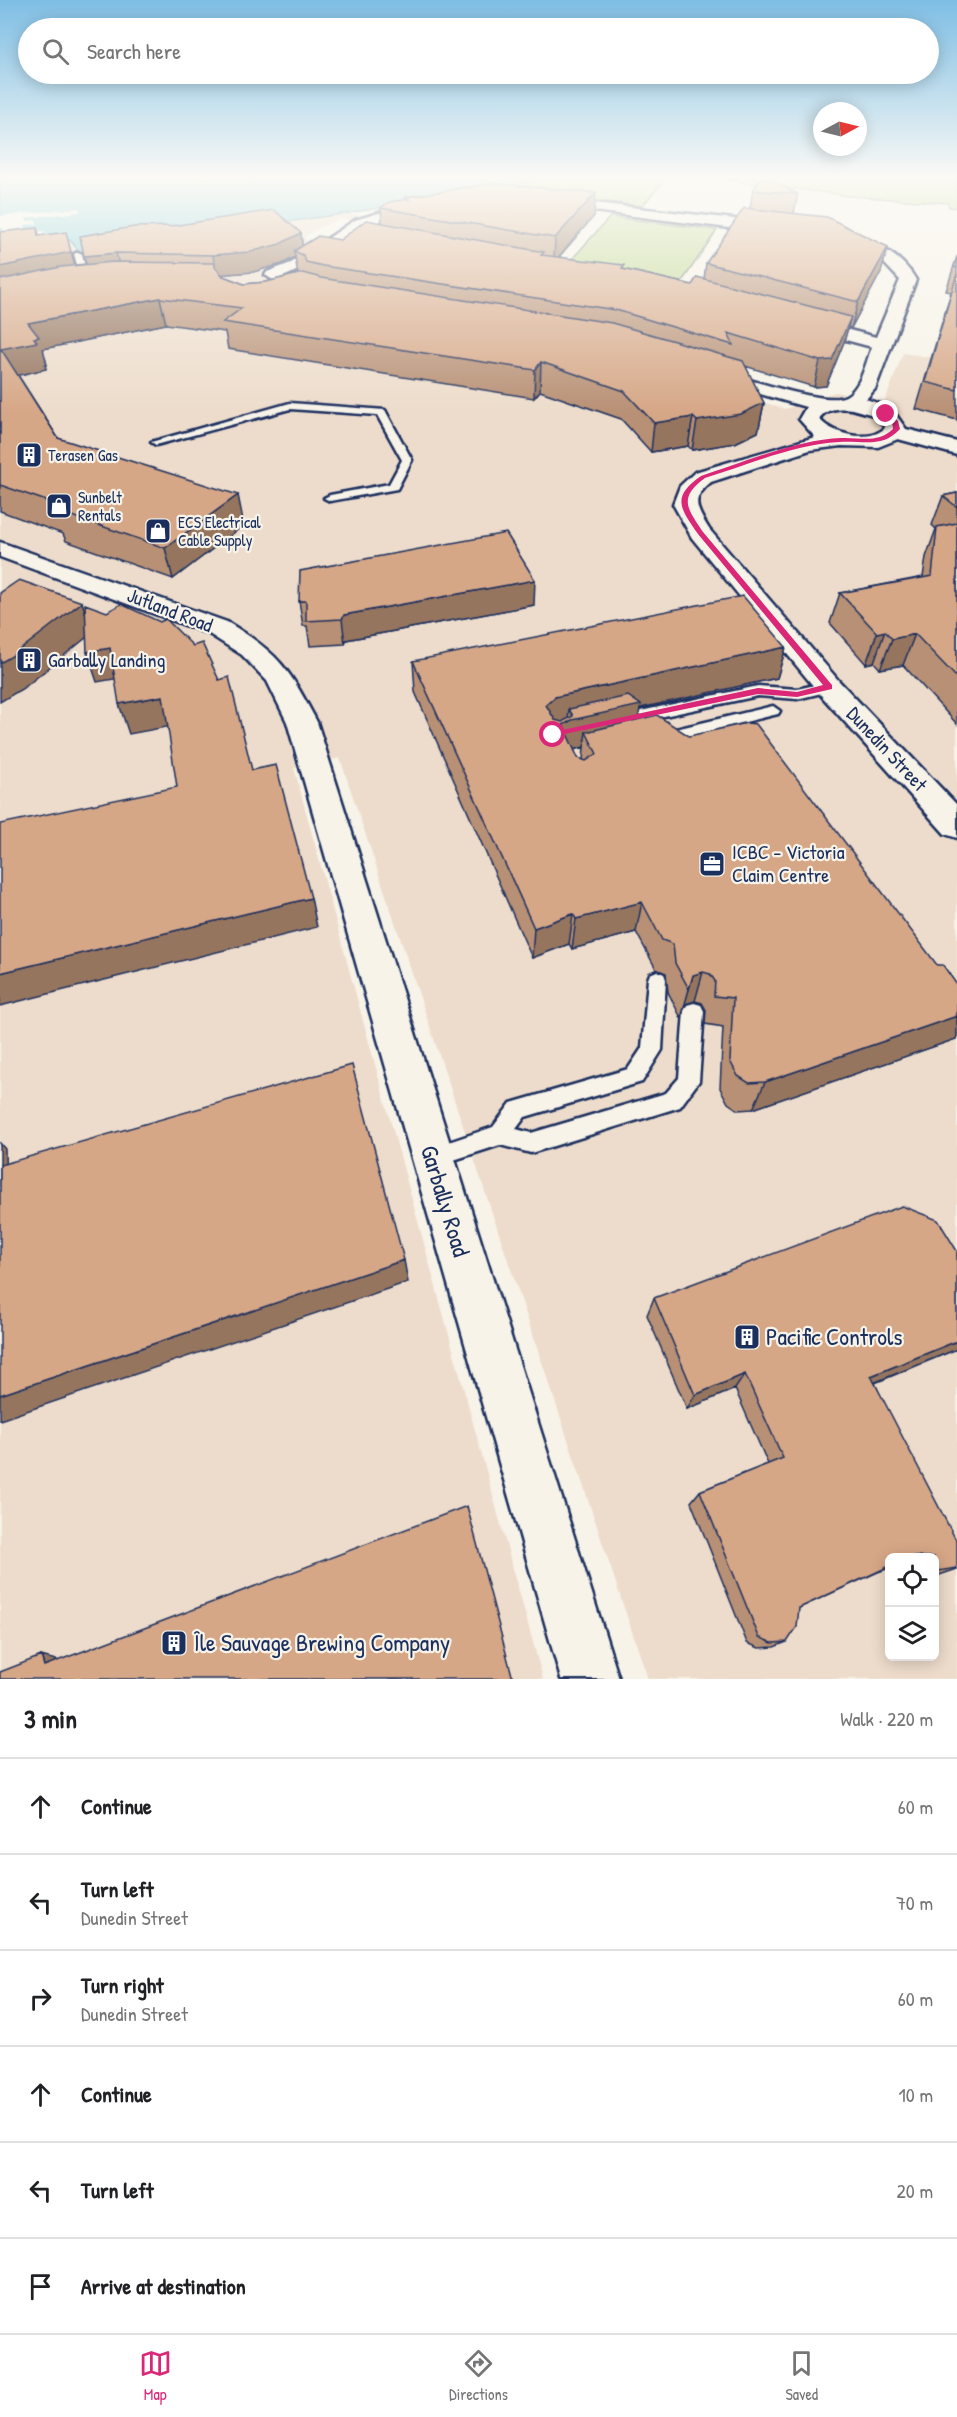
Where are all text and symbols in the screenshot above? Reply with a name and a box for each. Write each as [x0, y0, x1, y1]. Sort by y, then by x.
search box [18, 18, 939, 84]
icon: search [39, 35, 72, 68]
text: Search here [87, 36, 181, 66]
north arrow [813, 102, 867, 156]
route end [872, 400, 898, 426]
building icon: Terasen Gas [14, 440, 44, 470]
place label: Terasen Gas [48, 444, 118, 466]
place label: Sunbelt Rentals [78, 486, 122, 526]
shop icon: Sunbelt Rentals [44, 491, 74, 521]
place label: ECS Electrical Cable Supply [178, 511, 261, 551]
shop icon: ECS Electrical Cable Supply [143, 516, 173, 546]
street label: Jutland Road [123, 581, 217, 638]
building icon: Garbally Landing [14, 645, 44, 675]
place label: Garbally Landing [48, 646, 166, 673]
street label: Dunedin Street [841, 700, 934, 798]
route start [539, 721, 565, 747]
place label: ICBC - Victoria Claim Centre [732, 838, 845, 888]
office icon: ICBC - Victoria Claim Centre [697, 849, 727, 879]
street label: Garbally Road [414, 1141, 478, 1260]
place label: Pacific Controls [766, 1320, 903, 1352]
building icon: Pacific Controls [732, 1322, 762, 1352]
map controls [885, 1553, 939, 1661]
button: locate [885, 1553, 939, 1607]
button: layers [885, 1607, 939, 1661]
place label: Île Sauvage Brewing Company [193, 1626, 450, 1658]
building icon: Île Sauvage Brewing Company [159, 1628, 189, 1658]
text: 3 min [24, 1701, 77, 1736]
text: Walk · 220 m [840, 1705, 933, 1732]
icon: ahead [24, 1790, 57, 1823]
text: Continue [81, 1791, 152, 1821]
text: 60 m [898, 1793, 933, 1820]
text: Turn left [81, 1874, 154, 1904]
icon: left [24, 1886, 57, 1919]
text: 70 m [896, 1889, 933, 1916]
text: Dunedin Street [81, 1904, 188, 1931]
text: Turn right [81, 1970, 164, 2000]
icon: right [24, 1982, 57, 2015]
text: 60 m [898, 1985, 933, 2012]
text: Dunedin Street [81, 2000, 188, 2027]
icon: ahead [24, 2078, 57, 2111]
text: Continue [81, 2079, 152, 2109]
text: 10 m [899, 2081, 933, 2108]
icon: left [24, 2174, 57, 2207]
text: Turn left [81, 2175, 154, 2205]
text: 20 m [896, 2177, 933, 2204]
icon: arrive [24, 2270, 57, 2303]
text: Arrive at destination [81, 2271, 246, 2301]
tab: Map [139, 2347, 172, 2405]
tab: Directions [449, 2347, 508, 2405]
tab: Saved [785, 2347, 818, 2405]

